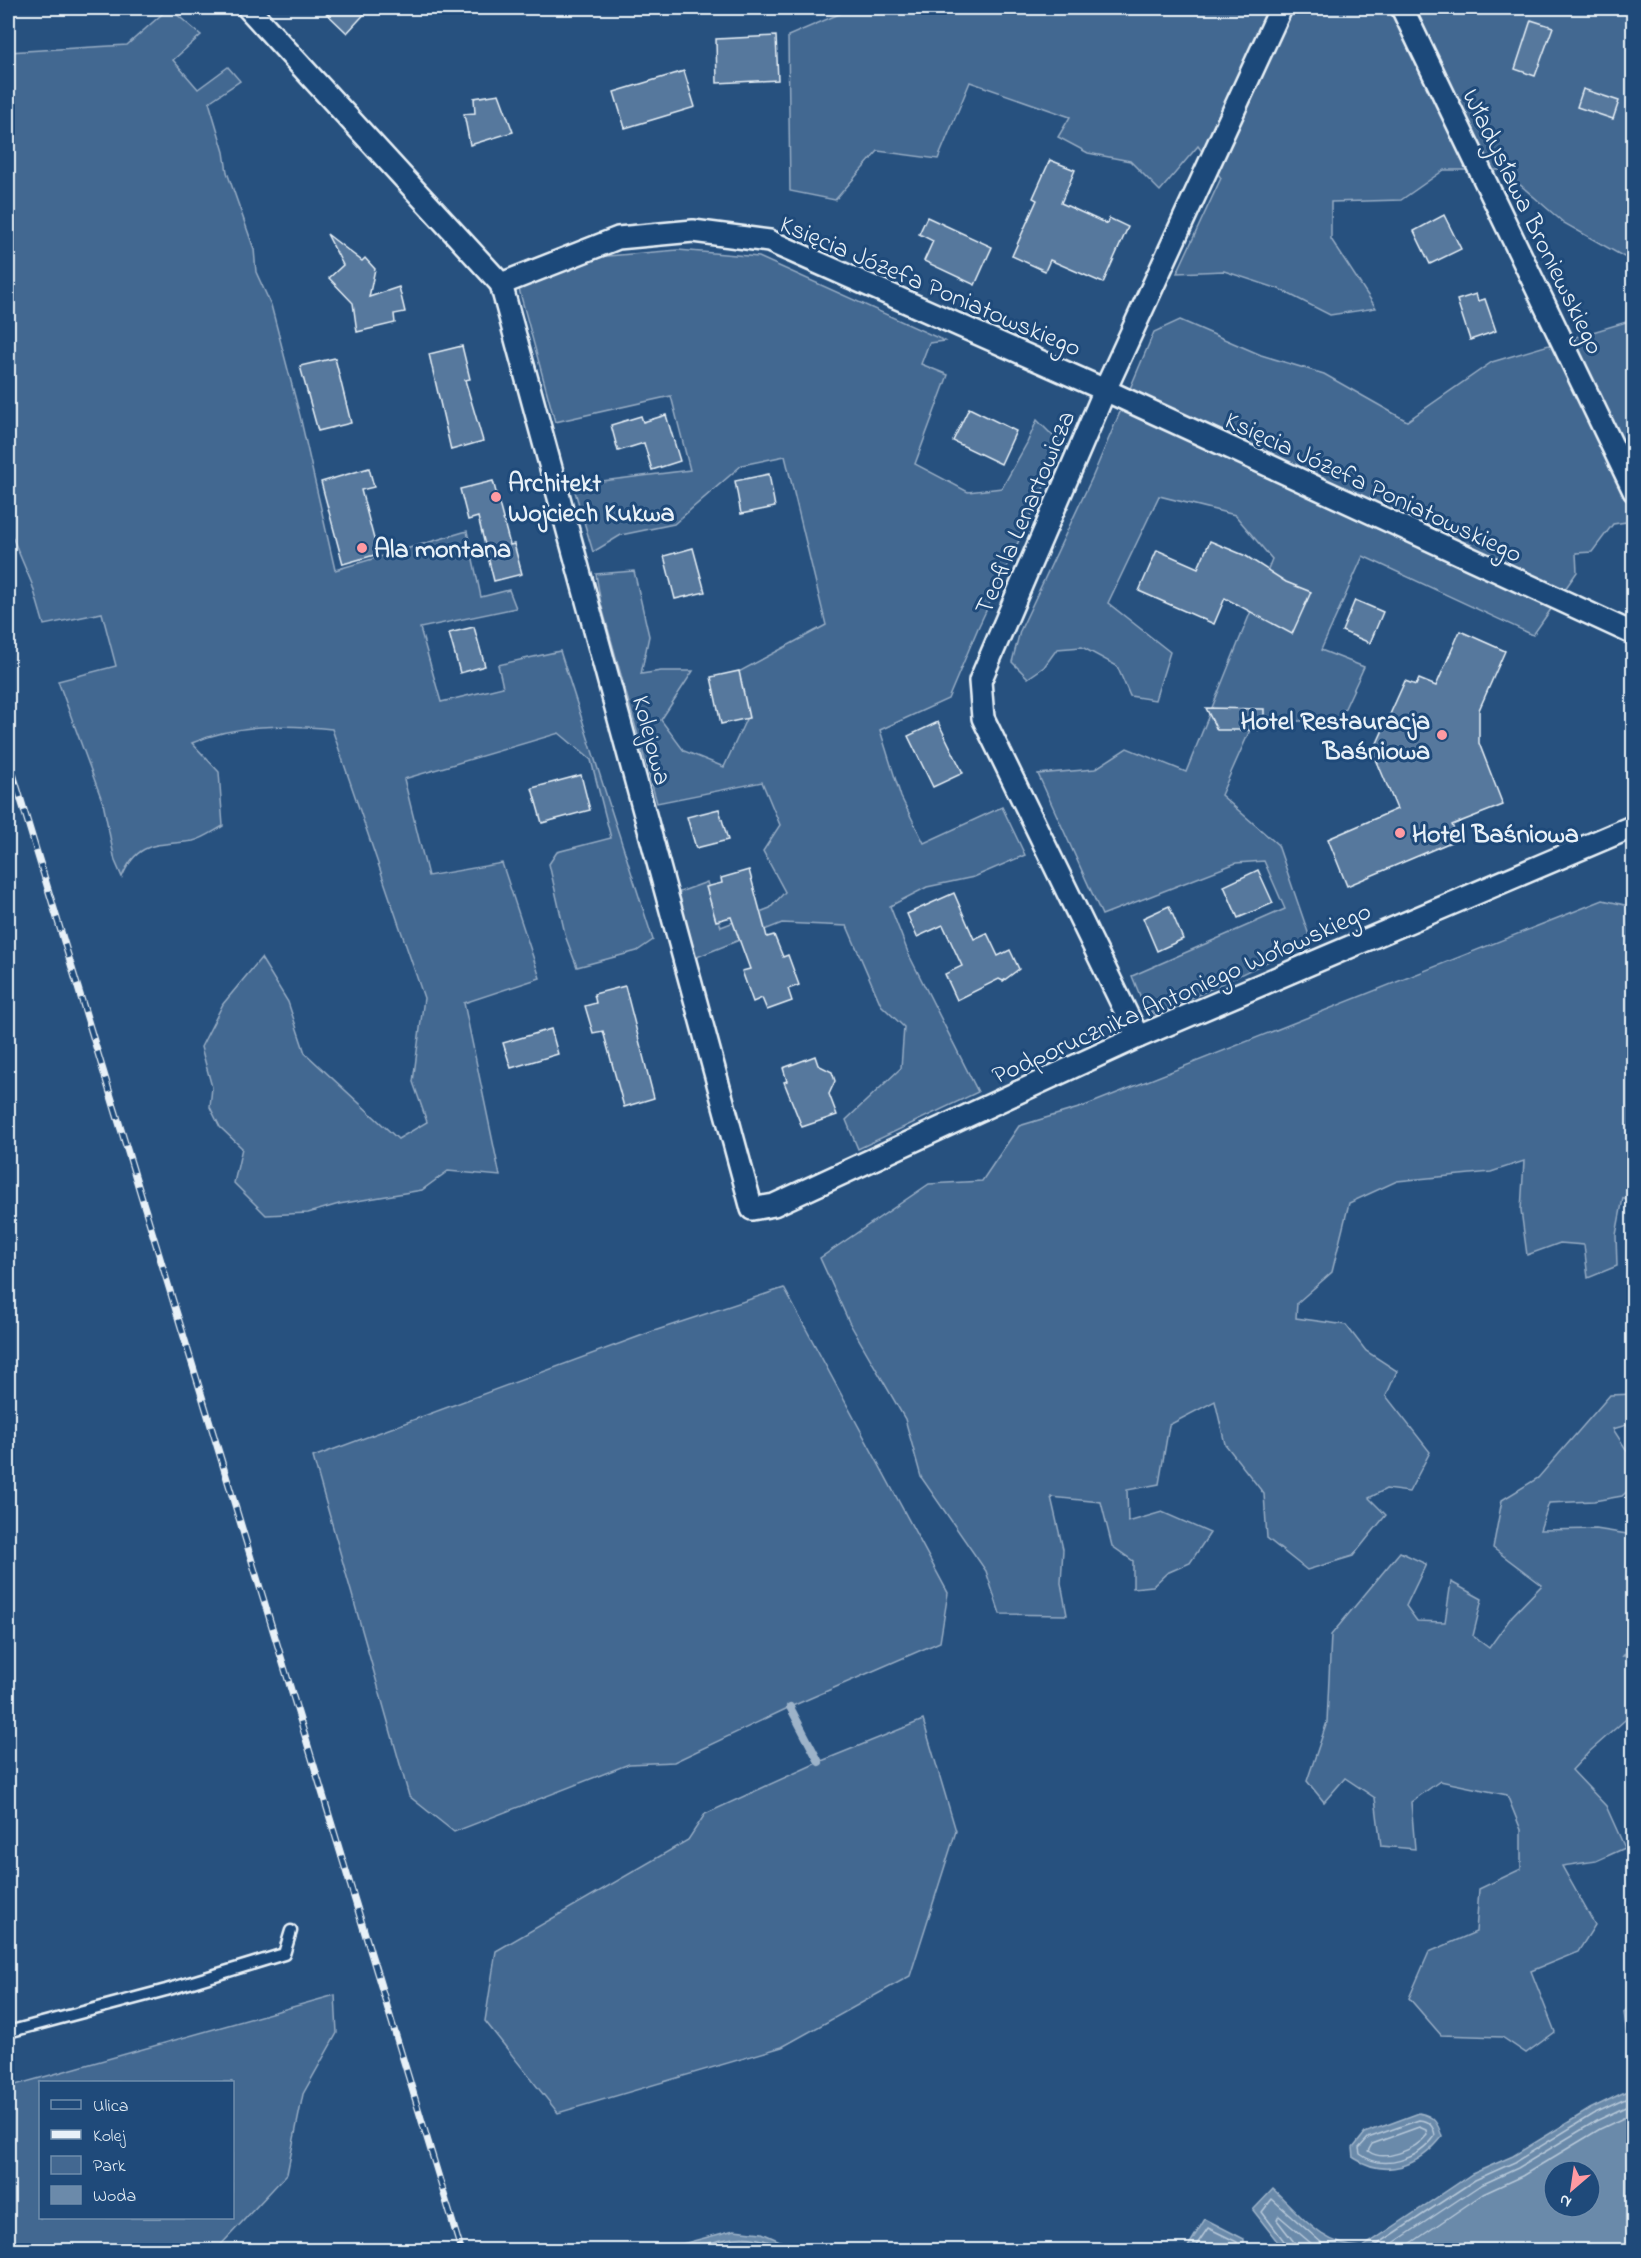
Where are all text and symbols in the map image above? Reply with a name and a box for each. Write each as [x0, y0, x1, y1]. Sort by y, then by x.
street label: Władysława Broniewskiego [1450, 83, 1612, 362]
street label: Księcia Józefa Poniatowskiego [773, 207, 1087, 369]
street label: Księcia Józefa Poniatowskiego [1218, 403, 1528, 574]
street label: Teofila Lenartowicza [967, 405, 1087, 621]
place label: Architekt Wojciech Kukwa [508, 466, 675, 534]
marker: Architekt Wojciech Kukwa [489, 490, 503, 504]
place label: Ala montana [374, 532, 511, 570]
marker: Ala montana [355, 541, 369, 555]
street label: Kolejowa [620, 692, 680, 790]
place label: Hotel Restauracja Baśniowa [1240, 704, 1430, 772]
marker: Hotel Restauracja Baśniowa [1435, 728, 1449, 742]
place label: Hotel Baśniowa [1412, 817, 1579, 855]
marker: Hotel Baśniowa [1393, 826, 1407, 840]
street label: Podporucznika Antoniego Wołowskiego [987, 894, 1378, 1096]
legend [39, 2081, 234, 2219]
text: Ulica [93, 2094, 128, 2120]
text: Kolej [93, 2124, 126, 2150]
text: Park [93, 2154, 126, 2180]
north arrow [1542, 2159, 1602, 2219]
text: Woda [93, 2184, 136, 2210]
text: N [1555, 2187, 1576, 2213]

